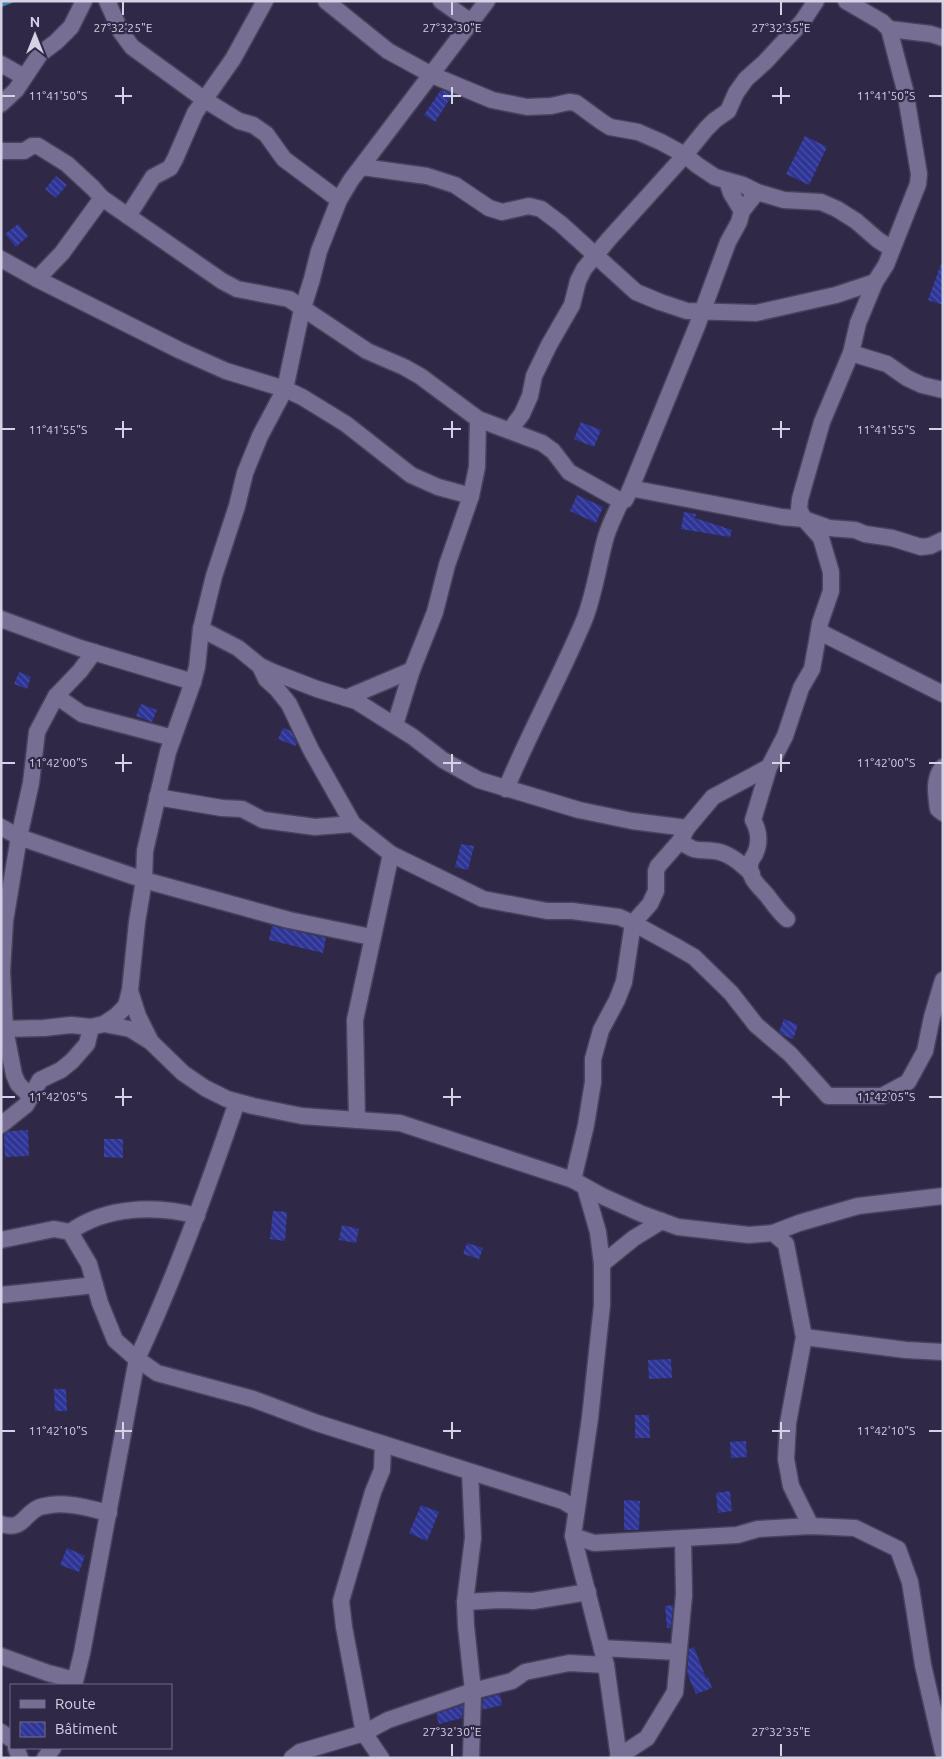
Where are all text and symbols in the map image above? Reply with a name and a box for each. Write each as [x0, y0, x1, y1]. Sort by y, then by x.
north arrow [10, 10, 60, 60]
text: N [30, 14, 40, 30]
text: 27°32'25"E [94, 21, 153, 34]
text: 27°32'30"E [423, 21, 482, 34]
text: 27°32'35"E [752, 21, 811, 34]
text: 11°41'50"S [29, 89, 87, 102]
text: 11°41'50"S [857, 89, 915, 102]
text: 11°41'55"S [29, 423, 87, 436]
text: 11°41'55"S [857, 423, 915, 436]
text: 11°42'00"S [29, 756, 87, 769]
text: 11°42'00"S [857, 756, 915, 769]
text: 11°42'05"S [29, 1090, 87, 1103]
text: 11°42'05"S [857, 1090, 915, 1103]
text: 11°42'10"S [29, 1424, 87, 1437]
text: 11°42'10"S [857, 1424, 915, 1437]
legend [10, 1684, 172, 1749]
text: Route [55, 1695, 96, 1712]
text: Bâtiment [55, 1720, 118, 1737]
text: 27°32'30"E [423, 1725, 482, 1738]
text: 27°32'35"E [752, 1725, 811, 1738]

